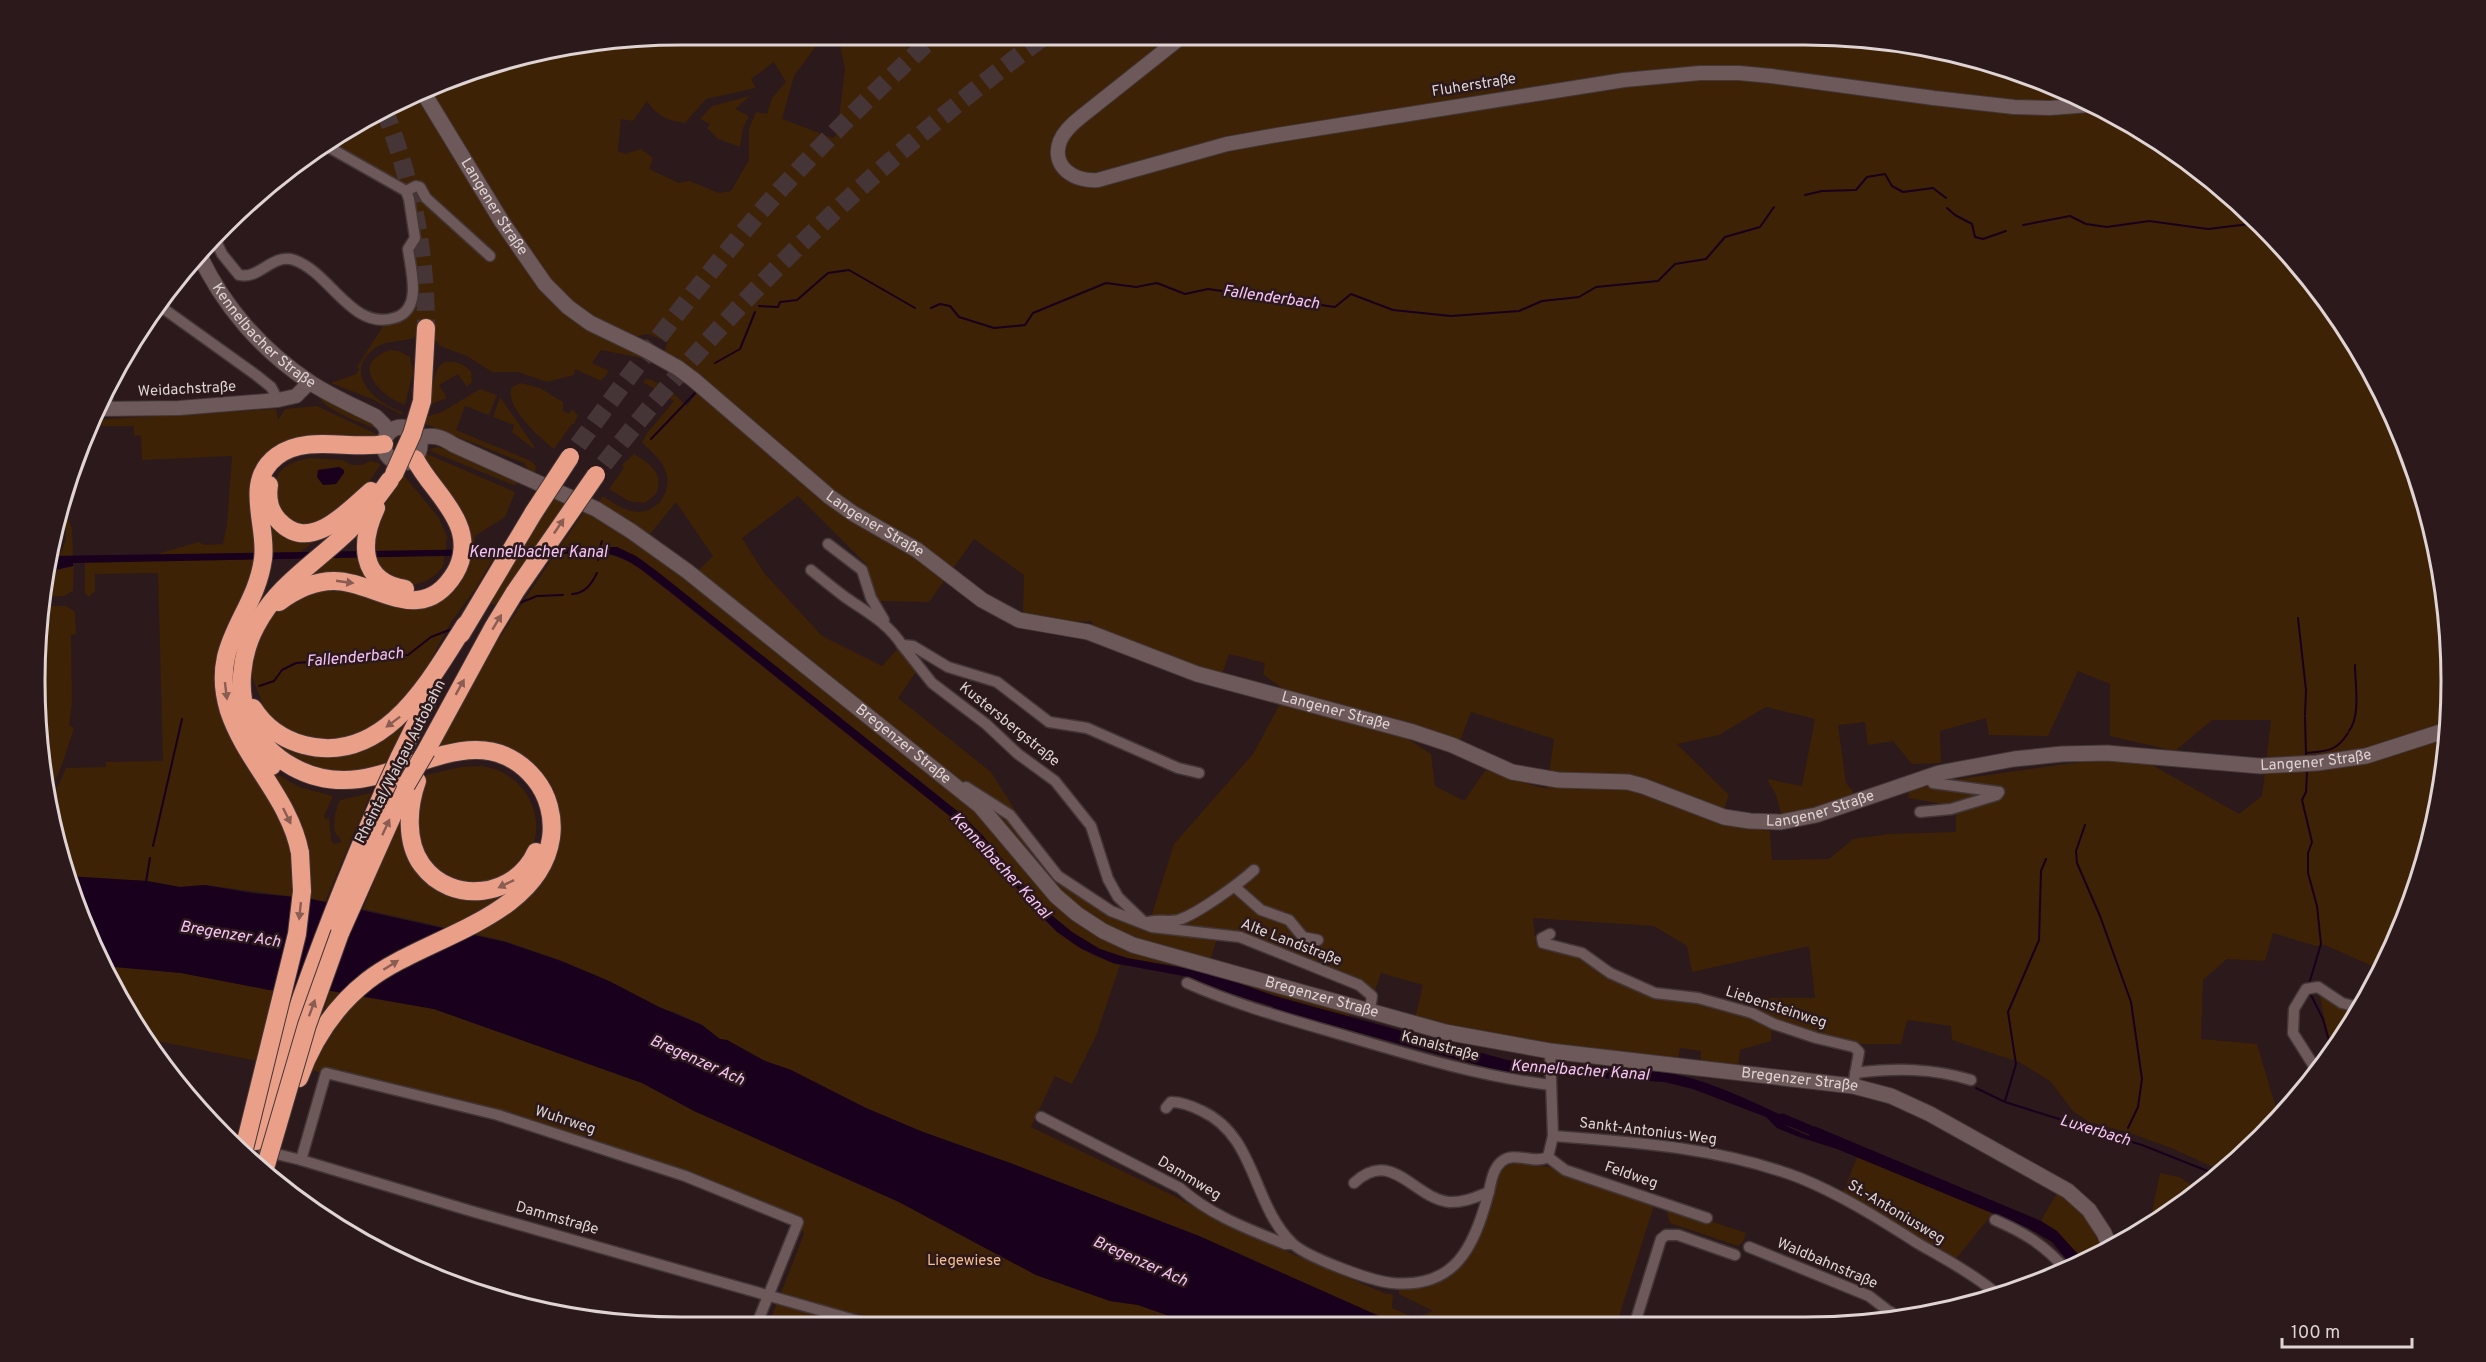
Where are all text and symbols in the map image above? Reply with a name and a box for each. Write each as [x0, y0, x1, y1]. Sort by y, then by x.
street label: Fluherstraße [1430, 70, 1518, 102]
street label: Langener Straße [456, 155, 532, 259]
street label: Kennelbacher Straße [207, 280, 319, 393]
water label: Fallenderbach [1221, 281, 1321, 315]
street label: Weidachstraße [137, 378, 237, 402]
street label: Langener Straße [822, 487, 928, 561]
one-way arrow [554, 518, 565, 534]
water label: Kennelbacher Kanal [469, 543, 608, 563]
one-way arrow [335, 578, 354, 587]
one-way arrow [491, 614, 502, 630]
water label: Fallenderbach [306, 644, 405, 672]
street label: Rheintal/Walgau Autobahn [351, 677, 451, 847]
one-way arrow [455, 678, 465, 695]
street label: Kustersbergstraße [955, 679, 1063, 771]
one-way arrow [221, 682, 231, 701]
street label: Langener Straße [1279, 688, 1392, 735]
street label: Bregenzer Straße [851, 700, 955, 788]
one-way arrow [385, 715, 400, 727]
street label: Langener Straße [2260, 745, 2374, 775]
street label: Langener Straße [1766, 786, 1877, 832]
one-way arrow [283, 807, 292, 824]
water label: Kennelbacher Kanal [945, 808, 1055, 924]
one-way arrow [382, 819, 391, 836]
one-way arrow [497, 878, 515, 888]
one-way arrow [295, 902, 305, 921]
street label: Alte Landstraße [1238, 915, 1344, 971]
water label: Bregenzer Ach [178, 917, 282, 953]
one-way arrow [383, 960, 399, 971]
street label: Bregenzer Straße [1262, 973, 1381, 1023]
street label: Liebensteinweg [1723, 983, 1829, 1033]
one-way arrow [308, 999, 318, 1017]
street label: Kanalstraße [1399, 1027, 1481, 1067]
water label: Bregenzer Ach [647, 1031, 748, 1091]
water label: Kennelbacher Kanal [1510, 1056, 1651, 1086]
street label: Bregenzer Straße [1740, 1064, 1860, 1096]
street label: Wuhrweg [532, 1102, 598, 1140]
water label: Luxerbach [2057, 1111, 2133, 1151]
street label: Sankt-Antonius-Weg [1578, 1114, 1718, 1150]
street label: Dammweg [1154, 1153, 1224, 1205]
street label: Feldweg [1602, 1158, 1660, 1194]
street label: St.-Antoniusweg [1844, 1176, 1948, 1250]
street label: Dammstraße [513, 1198, 601, 1240]
water label: Bregenzer Ach [1090, 1232, 1191, 1292]
street label: Waldbahnstraße [1774, 1234, 1880, 1294]
park label: Liegewiese [927, 1252, 1001, 1271]
scale bar [2282, 1311, 2412, 1349]
text: 100 m [2291, 1322, 2340, 1345]

